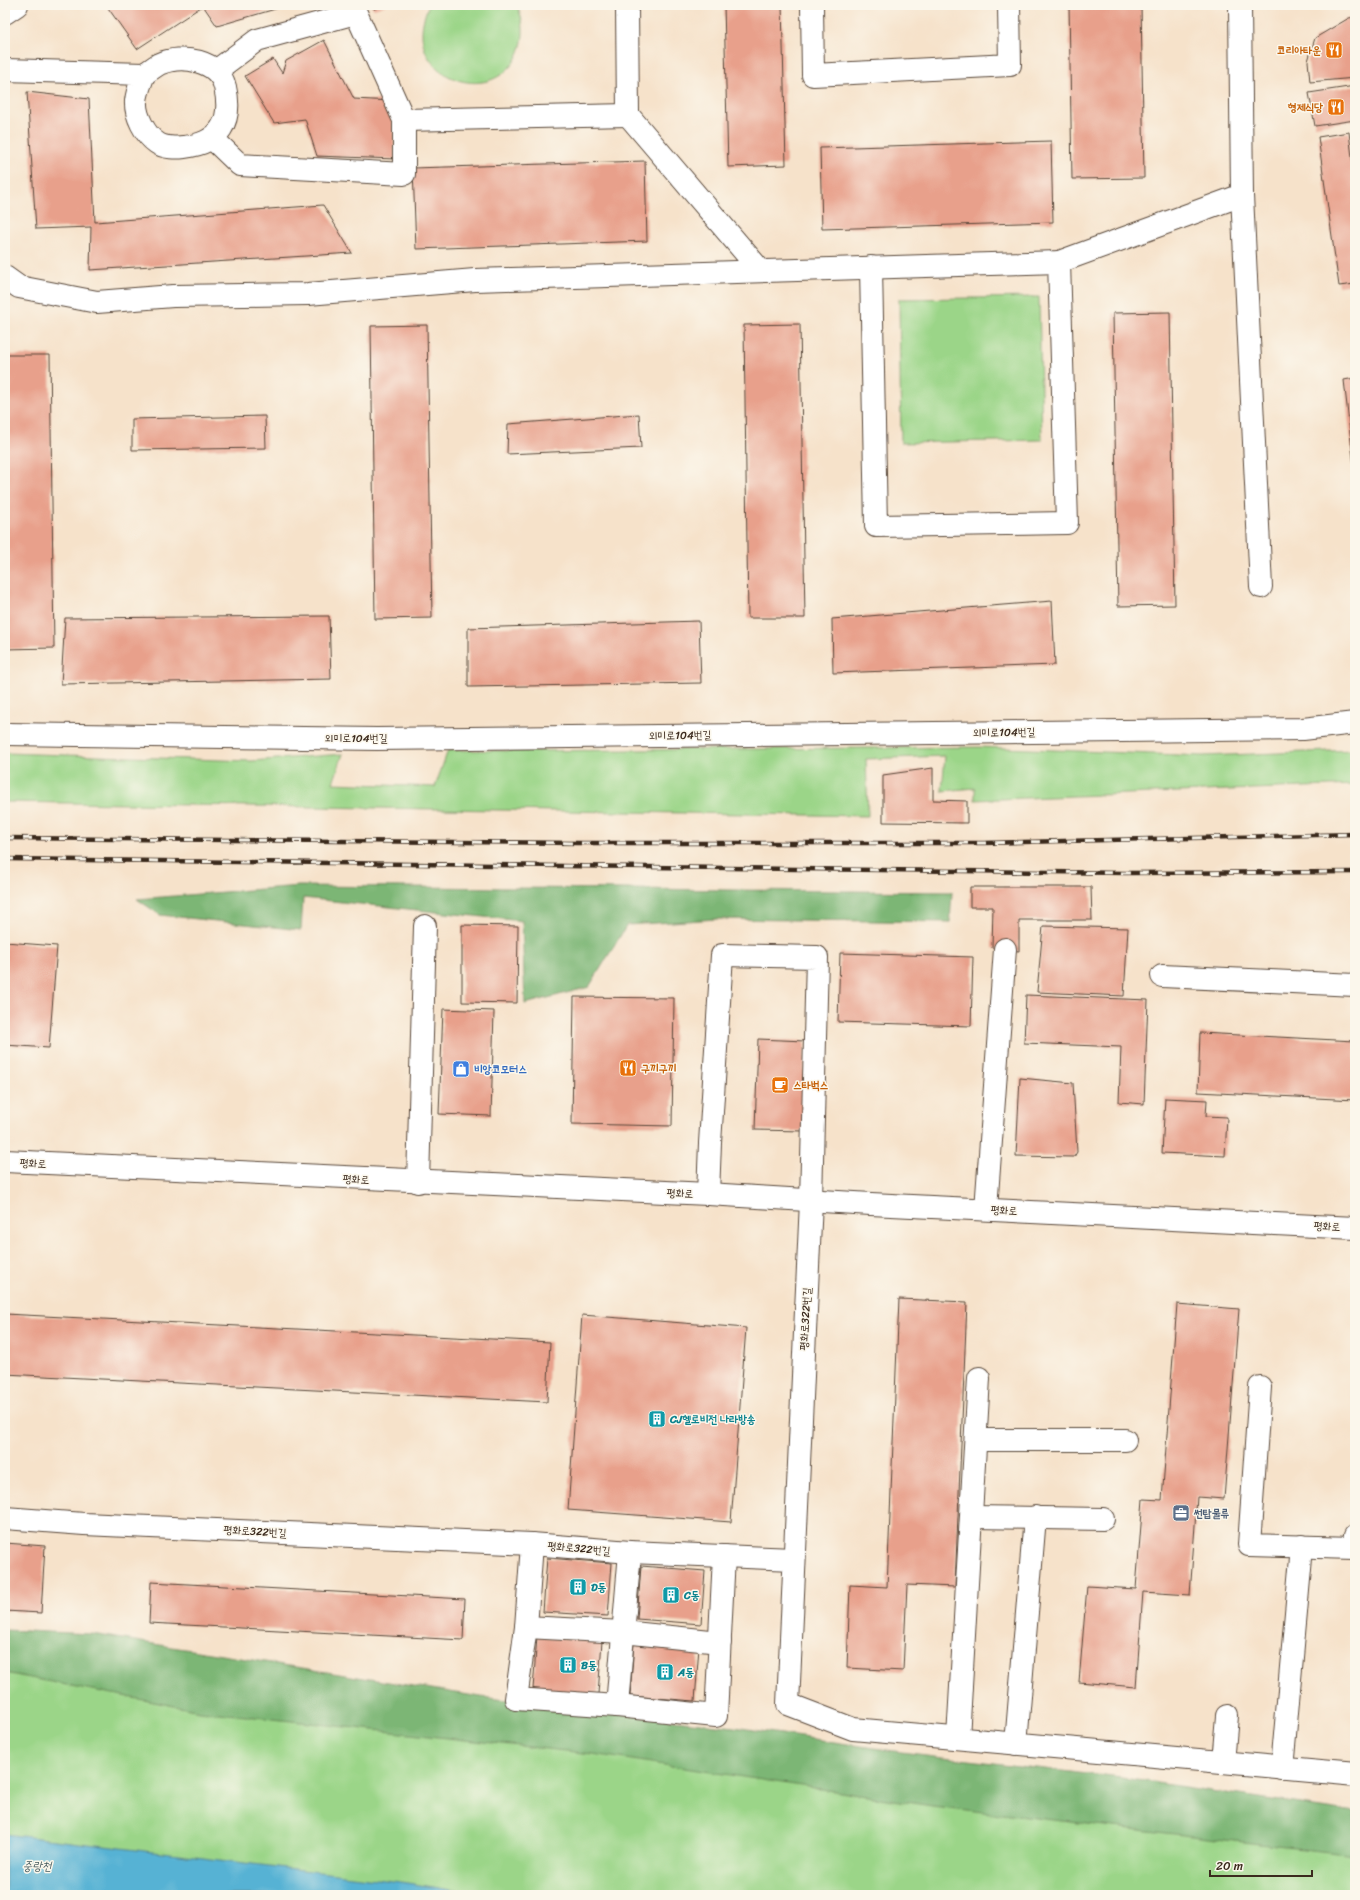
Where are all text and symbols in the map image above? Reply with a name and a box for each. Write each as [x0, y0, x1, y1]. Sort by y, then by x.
restaurant icon: 코리아타운 [1324, 40, 1344, 60]
place label: 코리아타운 [1277, 41, 1321, 60]
restaurant icon: 형제식당 [1326, 97, 1346, 117]
place label: 형제식당 [1288, 98, 1323, 117]
street label: 외미로104번길 [972, 722, 1036, 743]
street label: 외미로104번길 [648, 725, 712, 746]
street label: 외미로104번길 [325, 729, 388, 748]
restaurant icon: 구끼구끼 [618, 1058, 638, 1078]
shop icon: 비앙코모터스 [451, 1059, 471, 1079]
place label: 구끼구끼 [641, 1059, 677, 1078]
place label: 비앙코모터스 [474, 1060, 527, 1079]
cafe icon: 스타벅스 [770, 1075, 790, 1095]
place label: 스타벅스 [793, 1076, 829, 1095]
street label: 평화로 [19, 1153, 47, 1174]
street label: 평화로 [342, 1169, 370, 1190]
street label: 평화로 [666, 1184, 694, 1203]
street label: 평화로 [990, 1200, 1018, 1221]
street label: 평화로 [1313, 1216, 1341, 1237]
street label: 평화로322번길 [794, 1287, 817, 1351]
building icon: CJ헬로비전 나라방송 [647, 1409, 667, 1429]
place label: CJ헬로비전 나라방송 [669, 1410, 756, 1429]
office icon: 썬탑물류 [1171, 1503, 1191, 1523]
place label: 썬탑물류 [1193, 1504, 1230, 1523]
street label: 평화로322번길 [223, 1520, 287, 1543]
street label: 평화로322번길 [547, 1536, 611, 1561]
building icon: D동 [568, 1577, 588, 1597]
place label: D동 [591, 1578, 607, 1597]
building icon: C동 [661, 1585, 681, 1605]
place label: C동 [683, 1586, 700, 1605]
building icon: B동 [558, 1655, 578, 1675]
place label: B동 [581, 1656, 597, 1675]
building icon: A동 [655, 1662, 675, 1682]
place label: A동 [677, 1663, 694, 1682]
scale bar [1210, 1852, 1312, 1878]
water label: 중랑천 [23, 1855, 53, 1877]
text: 20 m [1216, 1855, 1243, 1877]

